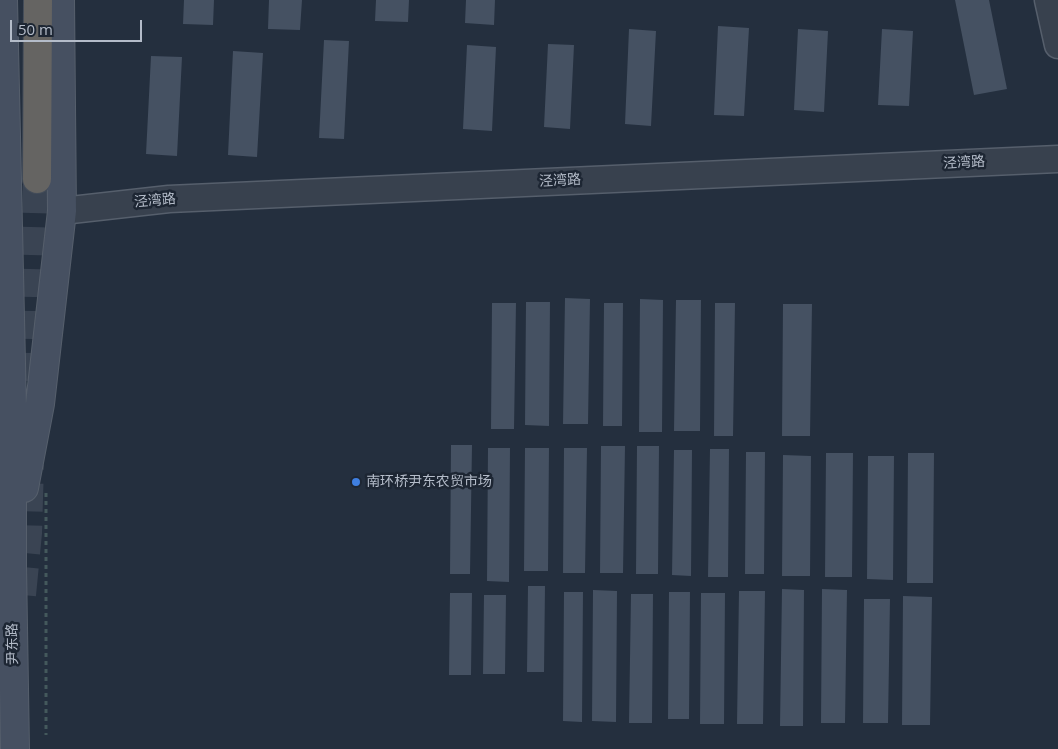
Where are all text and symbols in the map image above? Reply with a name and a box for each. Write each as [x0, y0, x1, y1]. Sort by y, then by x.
scale bar [12, 10, 145, 42]
text: 50 m [18, 19, 53, 39]
street label: 泾湾路 [943, 154, 985, 172]
street label: 泾湾路 [539, 172, 581, 190]
street label: 泾湾路 [133, 191, 177, 211]
place label: 南环桥尹东农贸市场 [366, 474, 492, 490]
marker: 南环桥尹东农贸市场 [350, 476, 362, 488]
street label: 尹东路 [4, 623, 22, 665]

